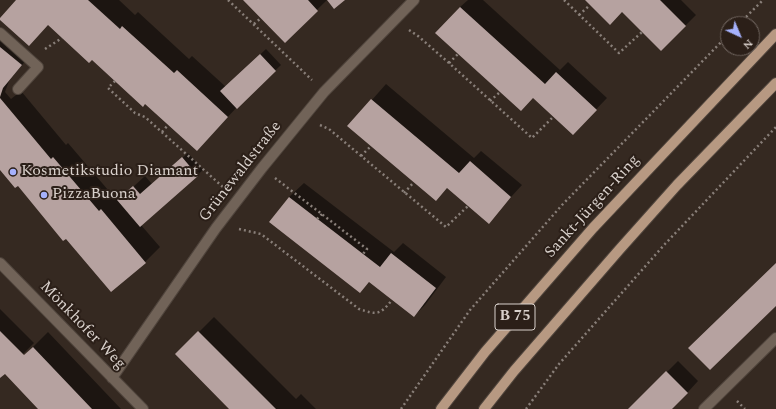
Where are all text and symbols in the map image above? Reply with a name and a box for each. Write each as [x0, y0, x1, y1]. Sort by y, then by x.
north arrow [720, 16, 760, 56]
text: N [739, 35, 757, 54]
street label: Grünewaldstraße [196, 118, 286, 226]
street label: Sankt-Jürgen-Ring [542, 151, 644, 263]
place label: Kosmetikstudio Diamant [21, 162, 198, 182]
marker: Kosmetikstudio Diamant [8, 167, 18, 177]
place label: PizzaBuona [52, 185, 136, 205]
marker: PizzaBuona [39, 190, 49, 200]
street label: Mönkhofer Weg [35, 278, 129, 374]
road number: B 75 [495, 304, 535, 330]

